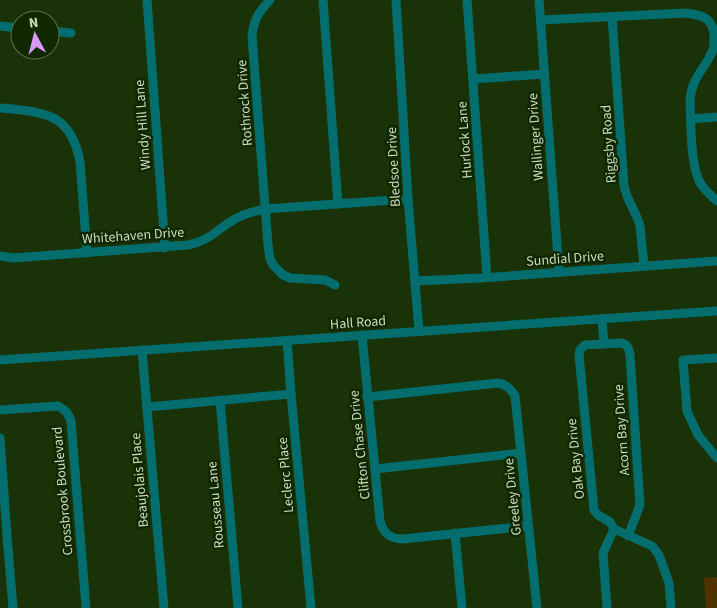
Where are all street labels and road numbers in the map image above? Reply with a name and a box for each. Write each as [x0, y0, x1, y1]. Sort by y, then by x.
street label: Rothrock Drive [232, 59, 258, 147]
street label: Windy Hill Lane [130, 79, 156, 171]
street label: Wallinger Drive [523, 92, 549, 181]
street label: Hurlock Lane [452, 101, 478, 179]
street label: Riggsby Road [596, 104, 622, 184]
street label: Bledsoe Drive [382, 126, 406, 207]
street label: Whitehaven Drive [81, 222, 185, 250]
street label: Sundial Drive [526, 246, 605, 272]
street label: Hall Road [329, 311, 387, 335]
street label: Acorn Bay Drive [609, 384, 635, 476]
street label: Clifton Chase Drive [344, 389, 376, 501]
street label: Oak Bay Drive [562, 417, 590, 500]
street label: Crossbrook Boulevard [47, 426, 79, 556]
street label: Beaujolais Place [126, 432, 154, 528]
street label: Leclerc Place [273, 436, 299, 514]
street label: Greeley Drive [499, 457, 527, 536]
street label: Rousseau Lane [202, 460, 230, 549]

